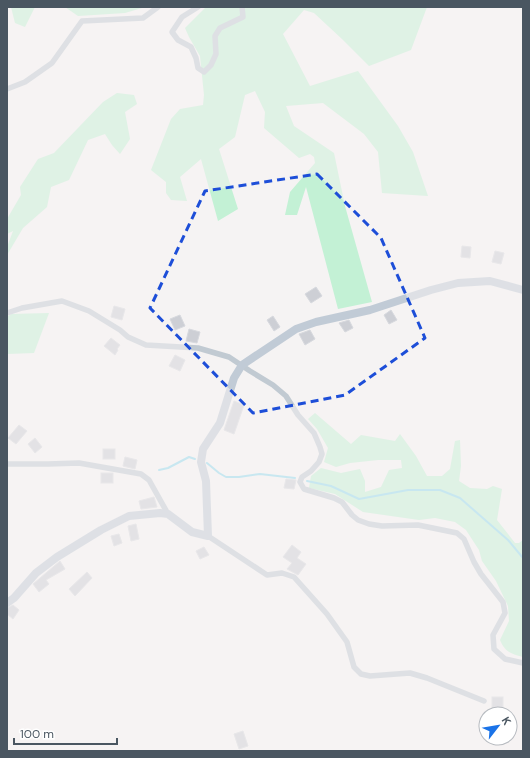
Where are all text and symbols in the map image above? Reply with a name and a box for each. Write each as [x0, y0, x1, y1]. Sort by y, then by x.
north arrow [478, 706, 518, 746]
text: K [499, 714, 514, 728]
scale bar [14, 720, 117, 746]
text: 100 m [20, 726, 54, 742]

